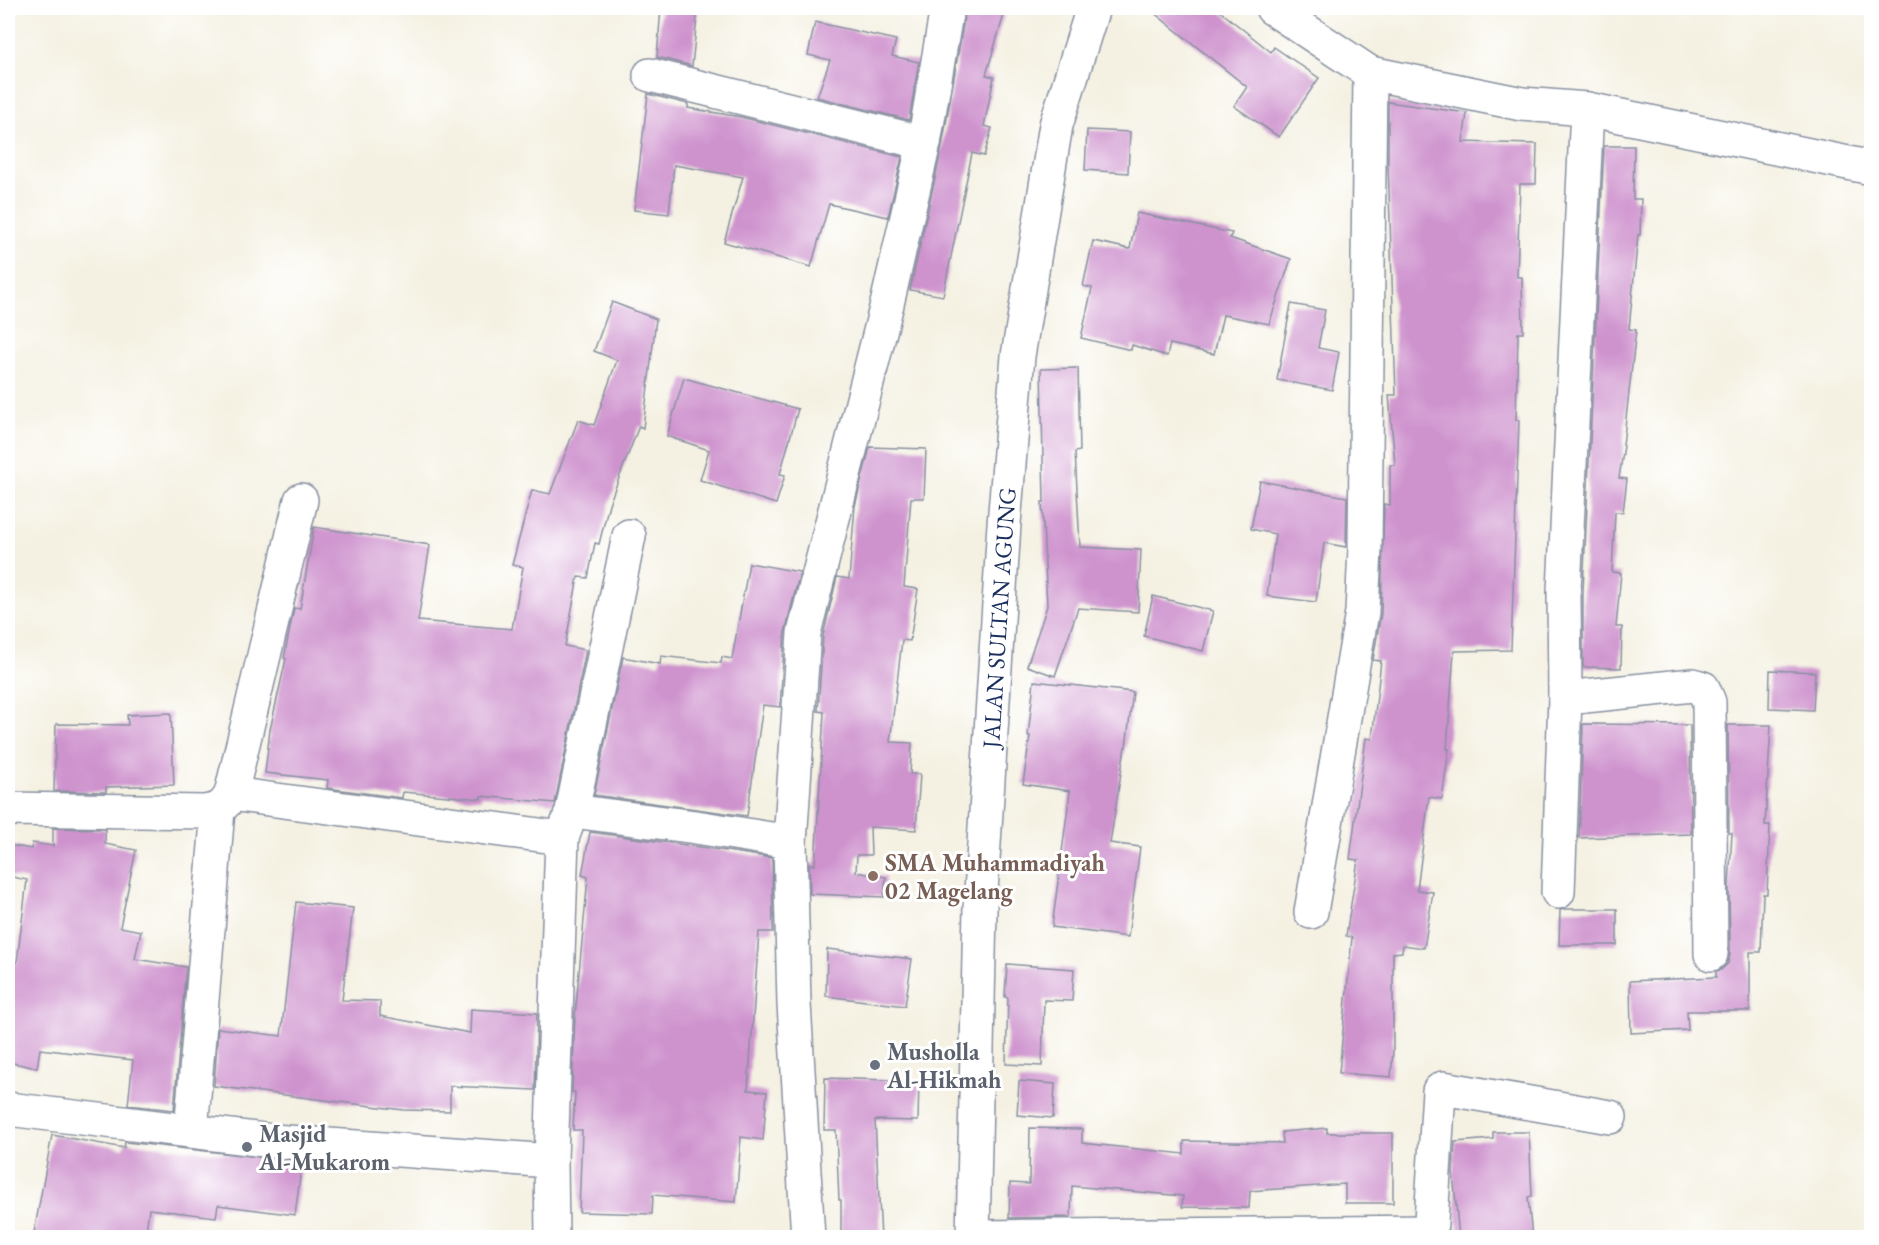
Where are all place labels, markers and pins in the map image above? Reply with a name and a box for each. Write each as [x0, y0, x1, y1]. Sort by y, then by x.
place label: SMA Muhammadiyah 02 Magelang [885, 847, 1106, 907]
marker: SMA Muhammadiyah 02 Magelang [866, 869, 880, 883]
place label: Musholla Al-Hikmah [886, 1036, 1002, 1095]
marker: Musholla Al-Hikmah [868, 1058, 882, 1072]
place label: Masjid Al-Mukarom [258, 1118, 390, 1177]
marker: Masjid Al-Mukarom [240, 1140, 254, 1154]

